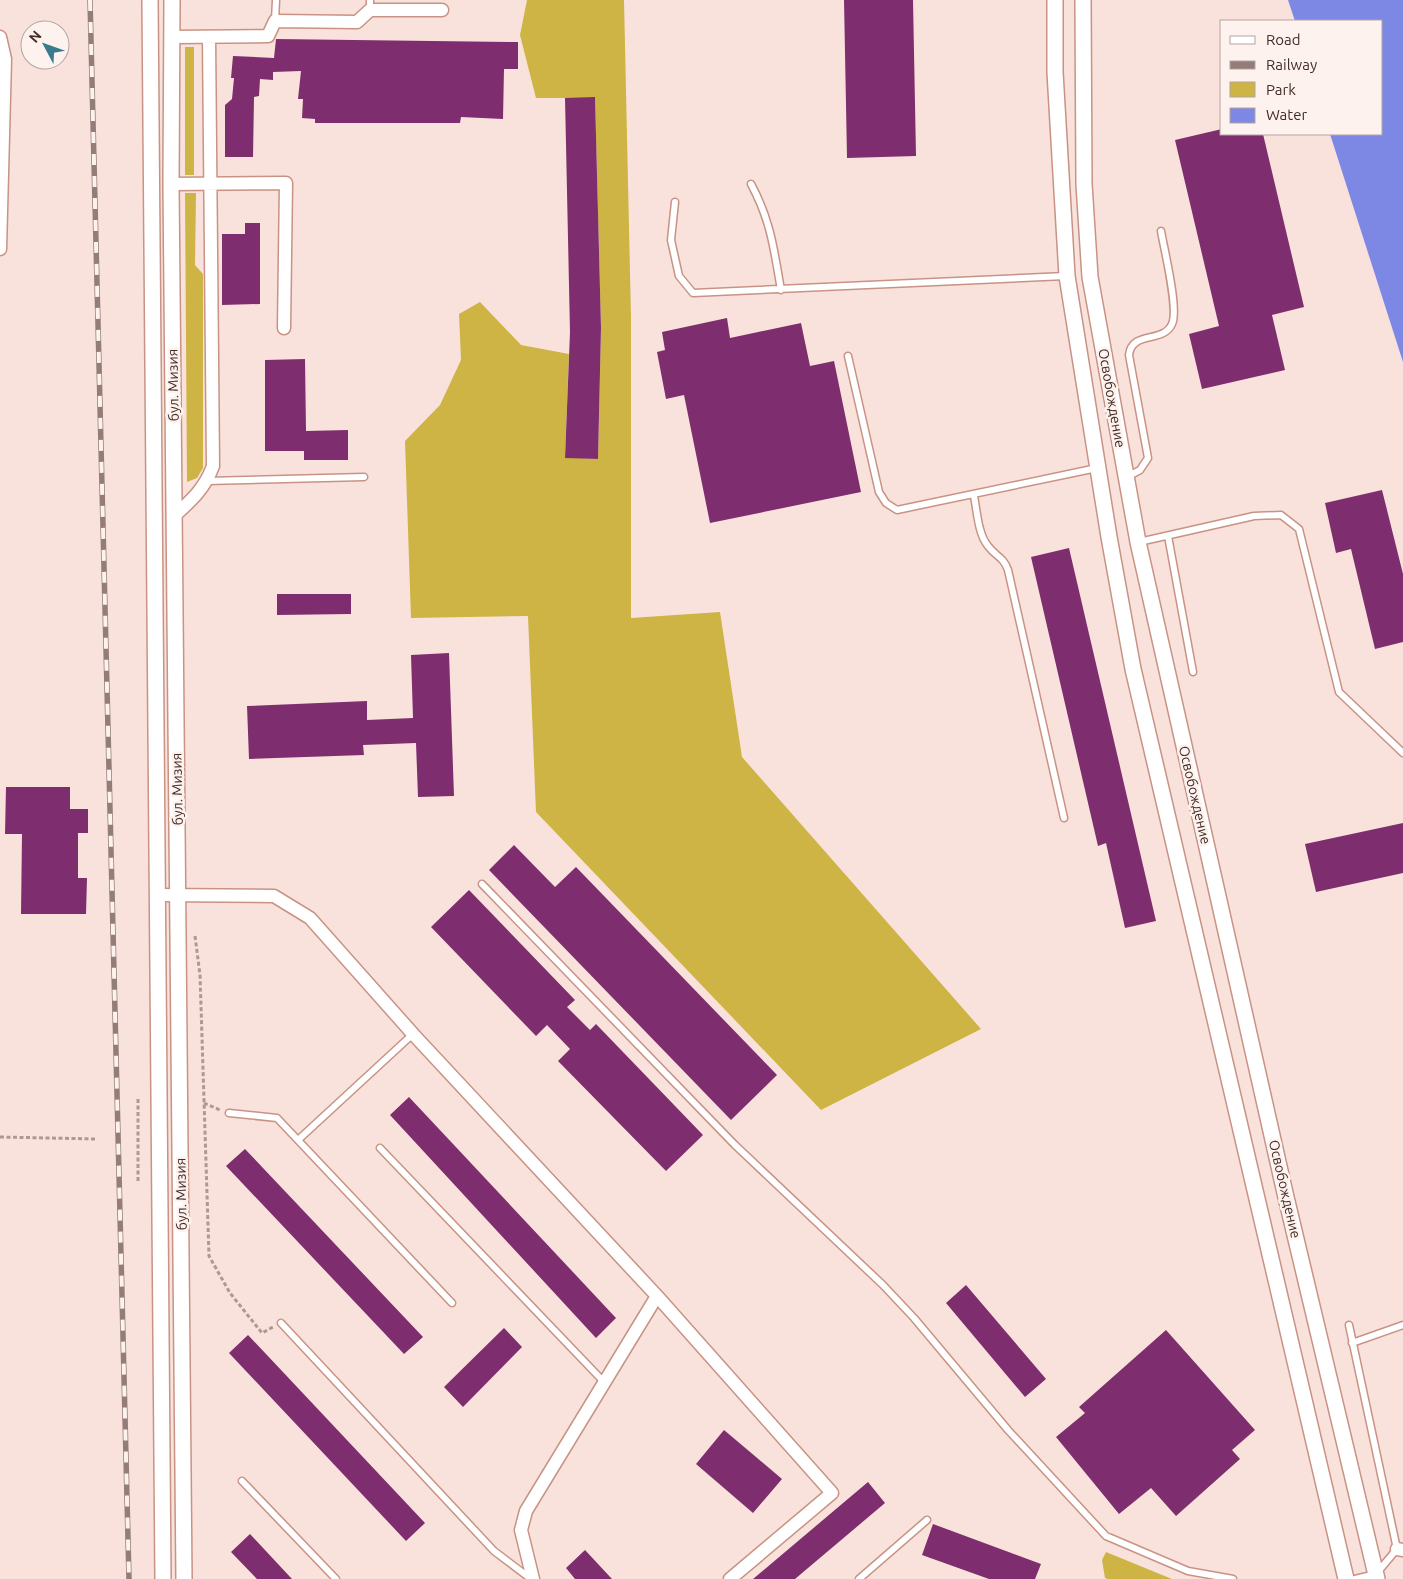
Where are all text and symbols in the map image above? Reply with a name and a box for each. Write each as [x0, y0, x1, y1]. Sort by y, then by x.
north arrow [20, 20, 70, 70]
legend [1220, 20, 1383, 135]
text: N [26, 27, 45, 46]
text: Road [1266, 31, 1301, 48]
text: Railway [1266, 56, 1317, 73]
text: Park [1266, 81, 1296, 98]
text: Water [1266, 106, 1307, 123]
street label: Освобождение [1095, 347, 1129, 449]
street label: бул. Мизия [164, 349, 182, 421]
street label: Освобождение [1176, 744, 1214, 846]
street label: бул. Мизия [168, 753, 186, 825]
street label: Освобождение [1266, 1138, 1304, 1240]
street label: бул. Мизия [172, 1158, 190, 1230]

